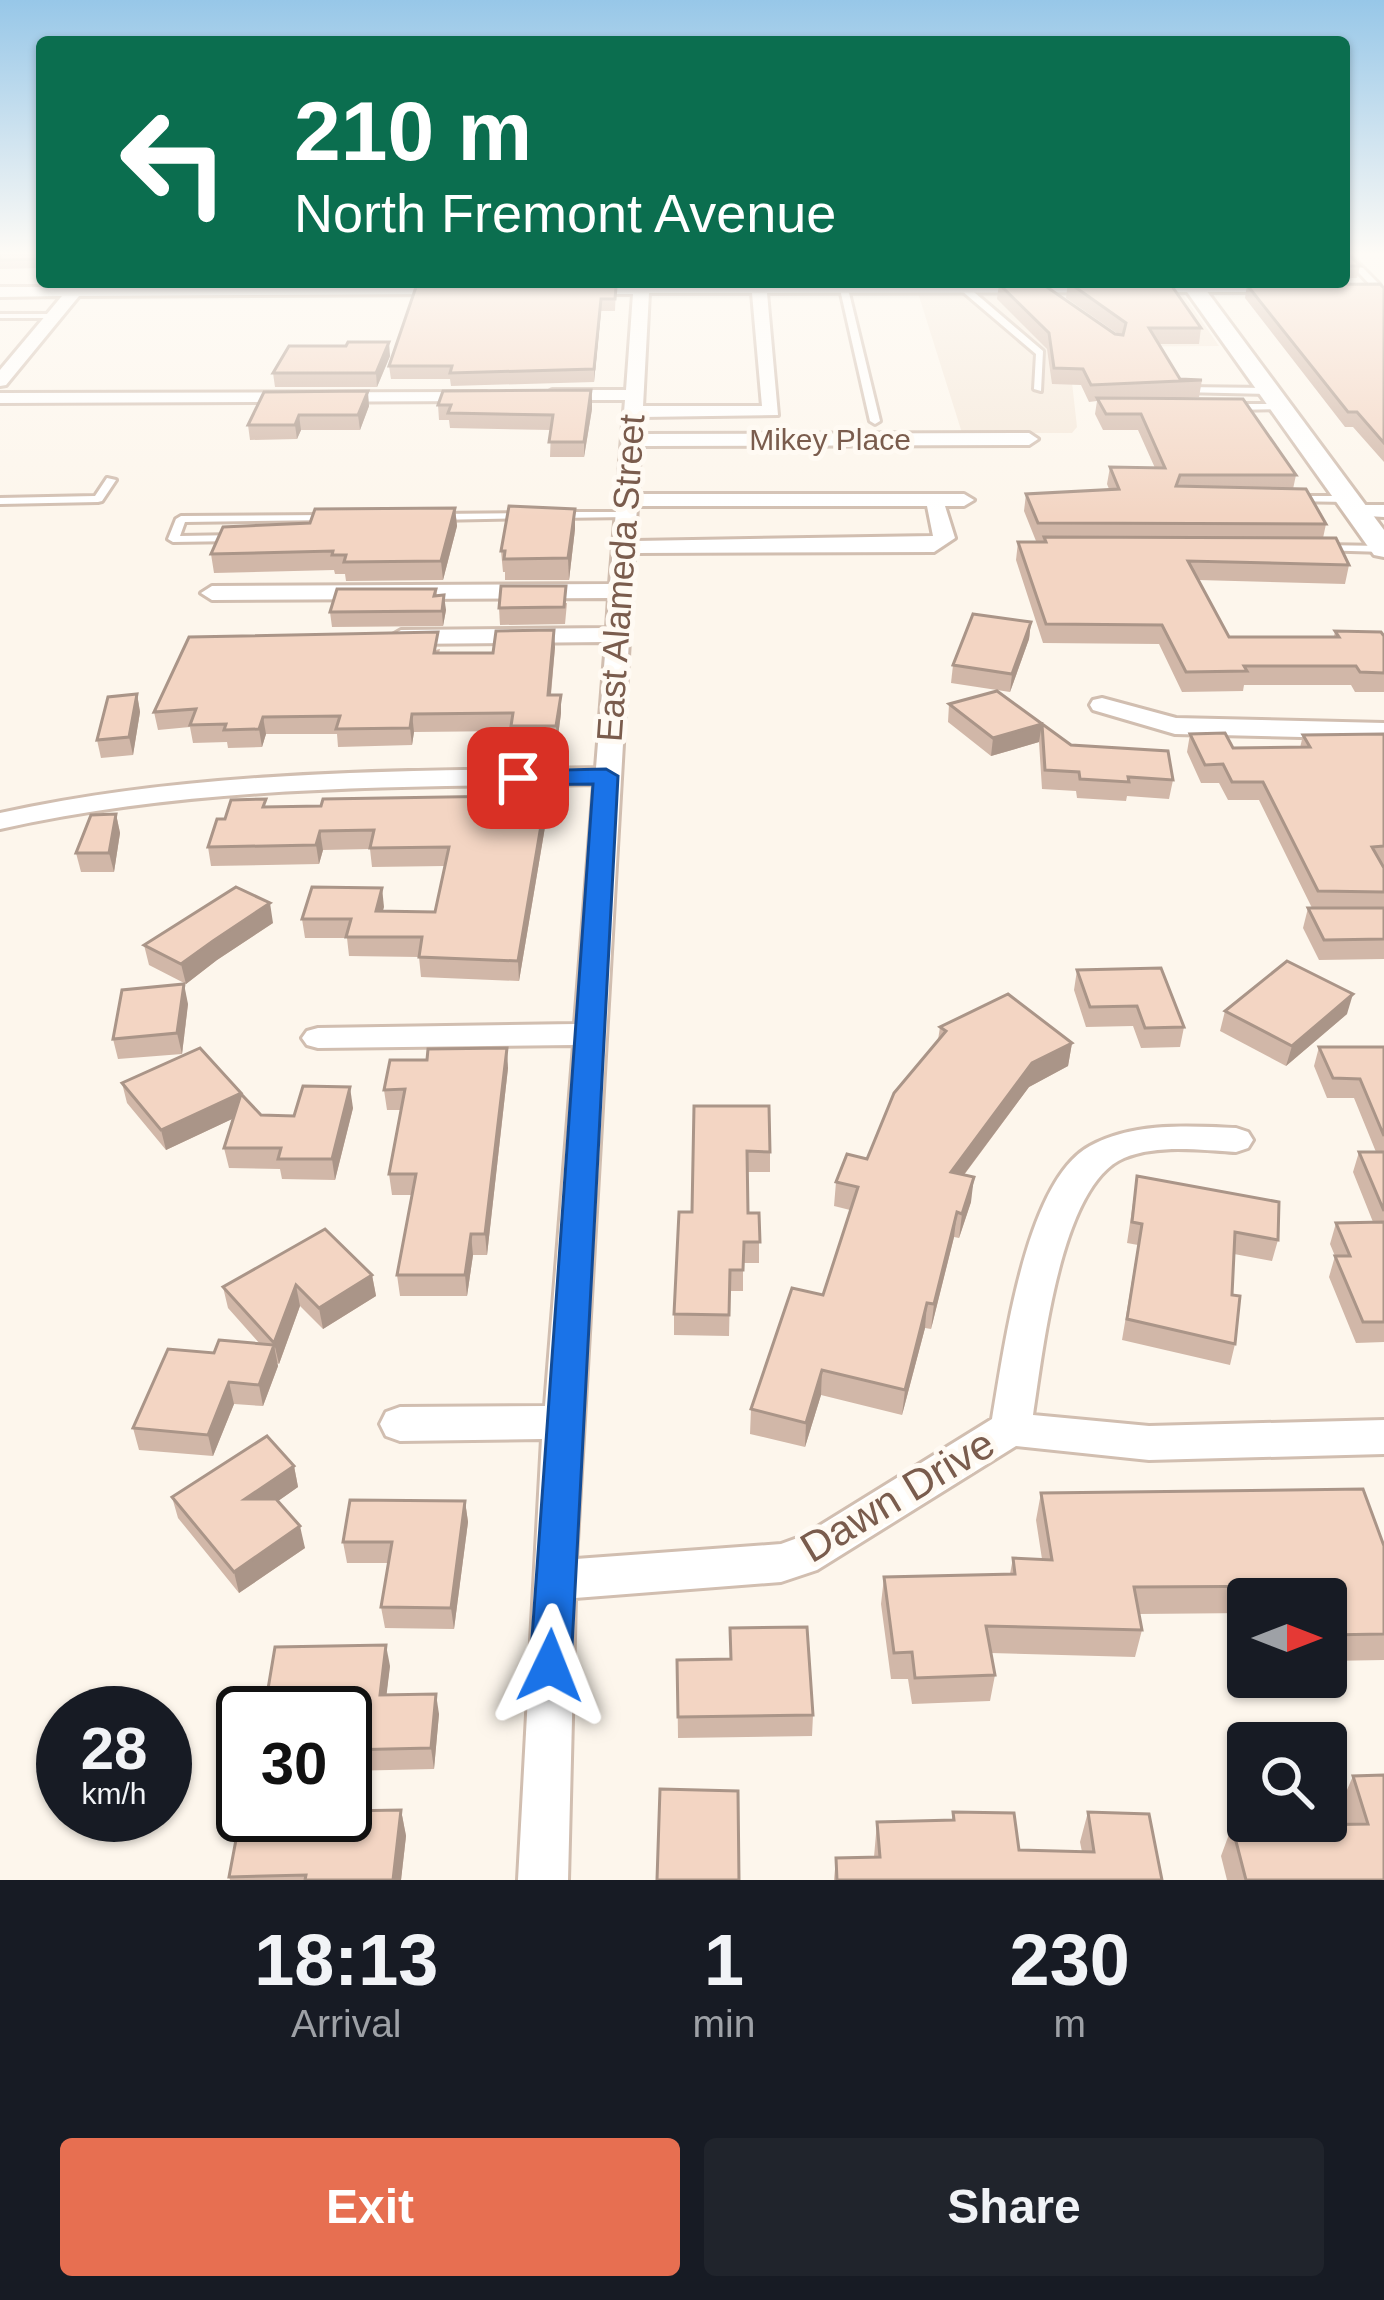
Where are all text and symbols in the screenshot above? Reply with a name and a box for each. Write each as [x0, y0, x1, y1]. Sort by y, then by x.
icon: left [96, 84, 252, 240]
text: 210 m [294, 84, 532, 178]
text: North Fremont Avenue [294, 183, 836, 243]
street label: East Alameda Street [589, 413, 652, 743]
street label: Mikey Place [749, 423, 911, 456]
pin [467, 727, 569, 829]
icon: arrive [485, 745, 551, 811]
street label: Dawn Drive [792, 1419, 1002, 1571]
north arrow [1227, 1578, 1347, 1698]
map controls [1227, 1578, 1347, 1842]
position arrow [487, 1603, 613, 1729]
speed limit sign: 30 [216, 1686, 372, 1842]
text: 28 [81, 1715, 147, 1782]
button: search [1227, 1722, 1347, 1842]
text: km/h [81, 1777, 147, 1810]
text: 18:13 [254, 1920, 438, 2000]
text: 1 [704, 1920, 744, 2000]
text: 230 [1010, 1920, 1130, 2000]
text: Arrival [291, 2002, 402, 2045]
text: min [693, 2002, 755, 2045]
text: m [1053, 2002, 1086, 2045]
button: Exit [60, 2138, 680, 2276]
button: Share [704, 2138, 1324, 2276]

